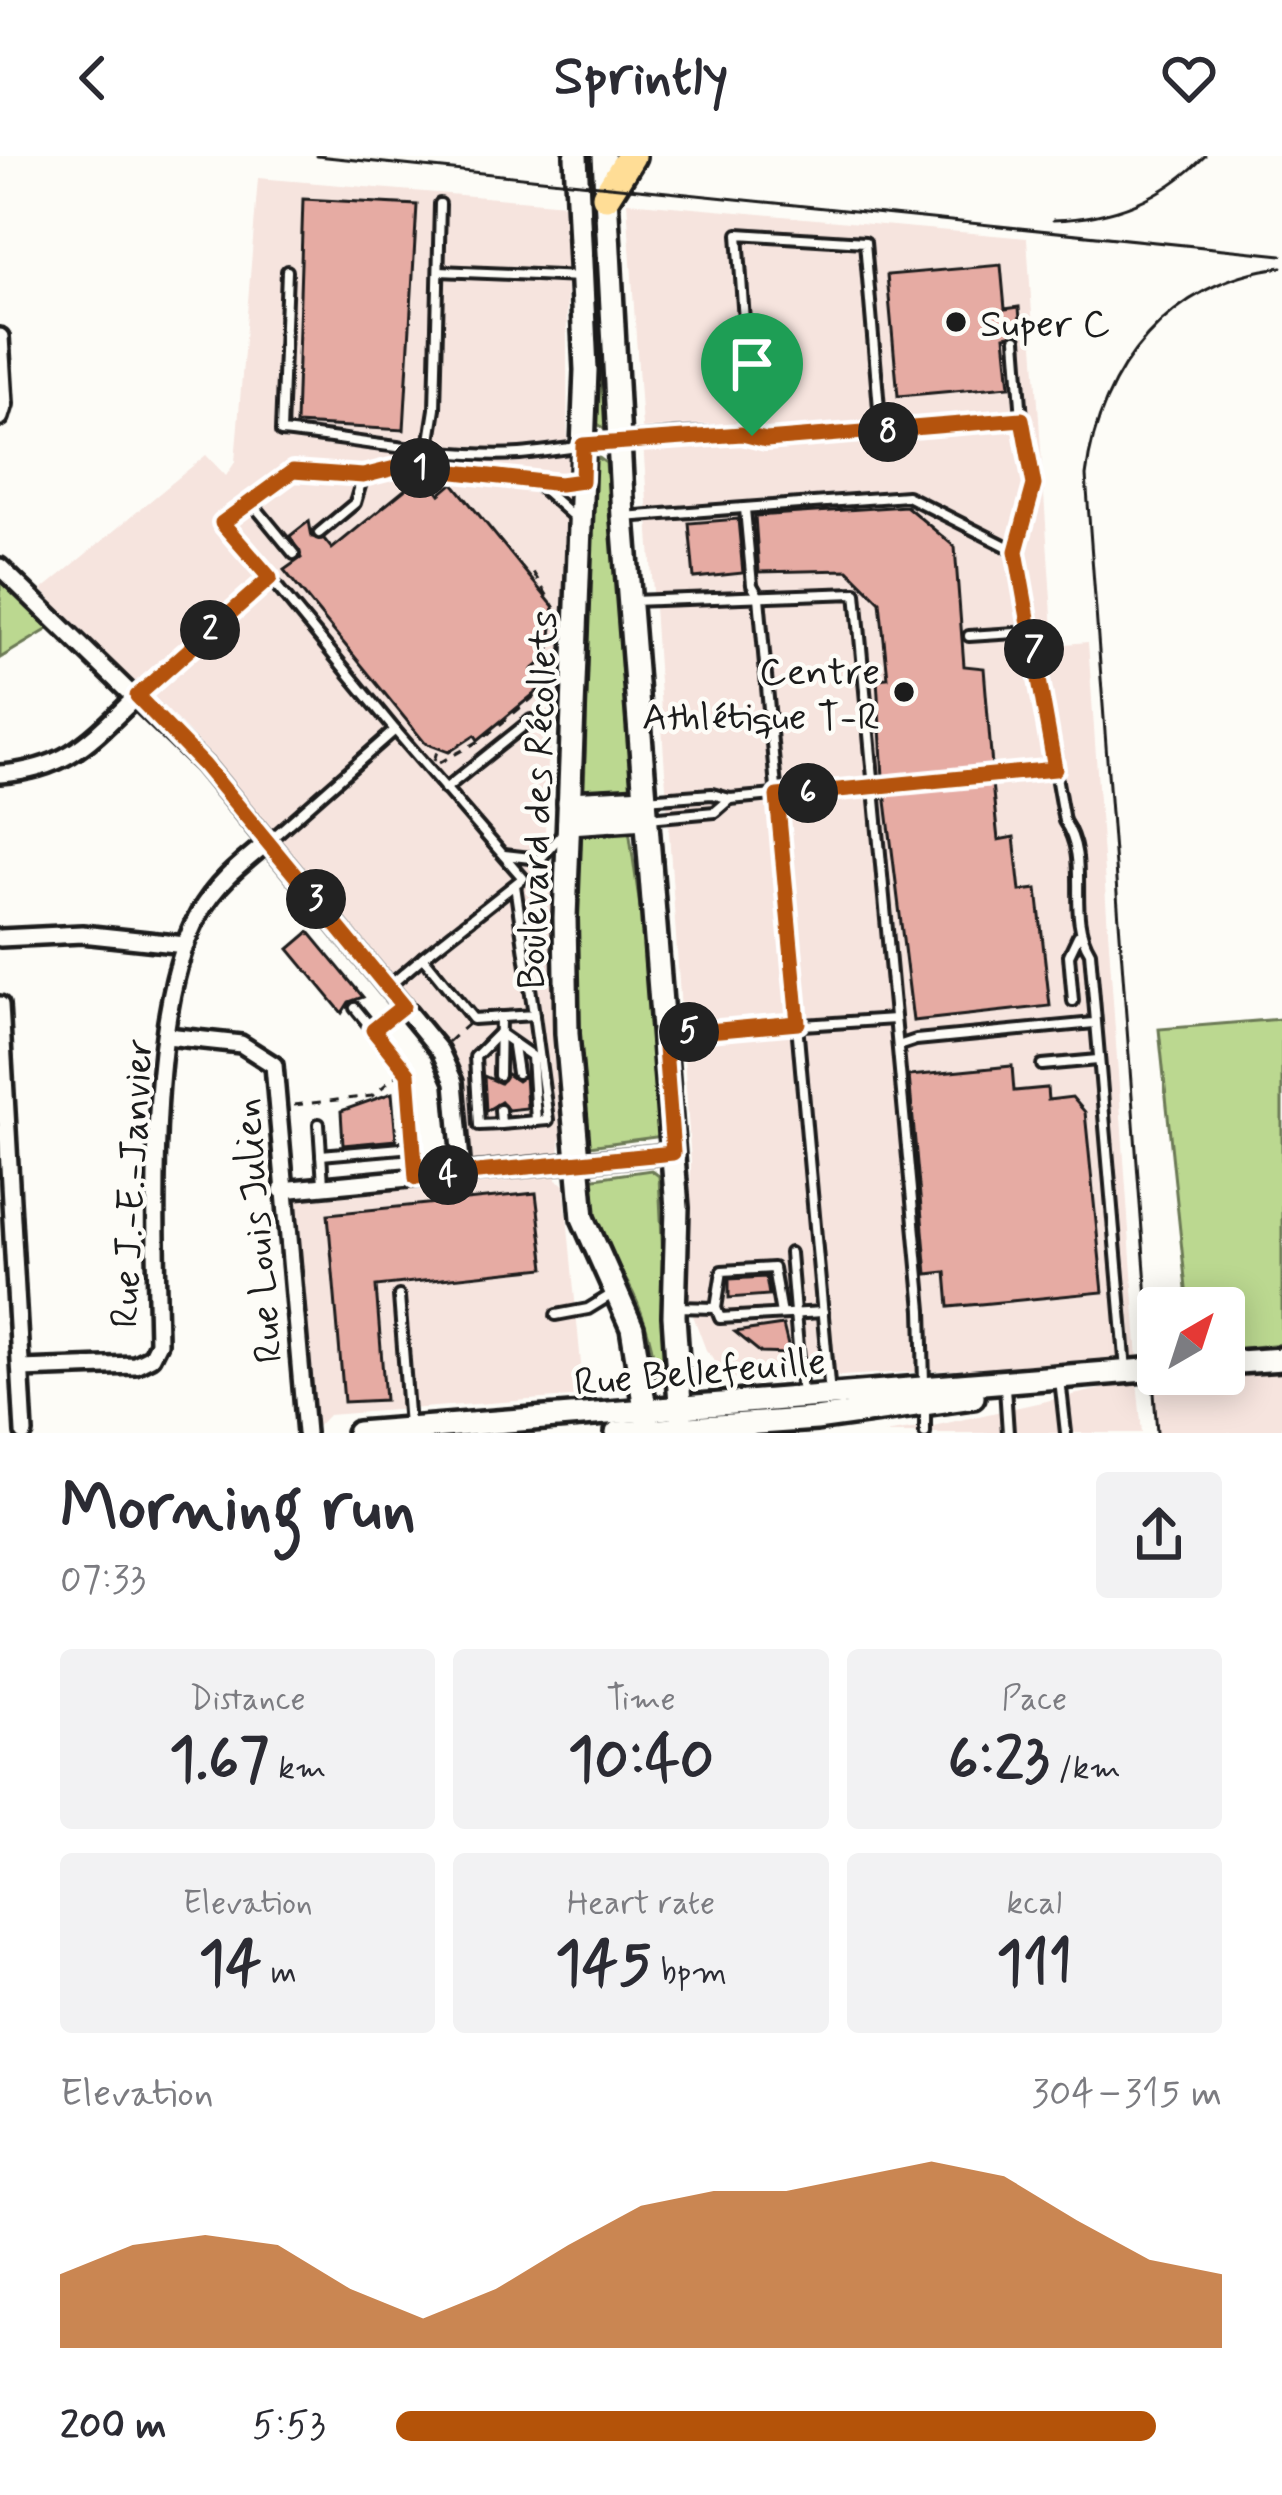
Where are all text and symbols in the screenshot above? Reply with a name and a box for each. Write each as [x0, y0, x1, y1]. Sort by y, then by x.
text: Sprintly [554, 43, 728, 114]
icon: back [60, 45, 126, 111]
icon: heart [1156, 45, 1222, 111]
place label: Super C [980, 300, 1110, 351]
marker: Super C [943, 309, 969, 335]
pin [701, 313, 803, 436]
icon: arrive [719, 331, 785, 397]
pin: 8 [858, 402, 918, 462]
text: 8 [879, 410, 897, 454]
pin: 1 [390, 438, 450, 498]
text: 1 [413, 446, 427, 490]
pin: 2 [180, 600, 240, 660]
text: 2 [202, 608, 218, 652]
street label: Boulevard des Récollets [507, 610, 572, 990]
pin: 7 [1004, 619, 1064, 679]
text: 7 [1024, 627, 1044, 671]
place label: Centre Athlétique T-R [642, 648, 880, 744]
marker: Centre Athlétique T-R [891, 679, 917, 705]
pin: 6 [778, 763, 838, 823]
text: 6 [800, 771, 816, 815]
pin: 3 [286, 869, 346, 929]
text: 3 [309, 877, 323, 921]
pin: 5 [659, 1002, 719, 1062]
text: 5 [679, 1010, 699, 1054]
street label: Rue J.-E.-Janvier [100, 1037, 167, 1329]
street label: Rue Louis Julien [223, 1096, 296, 1365]
pin: 4 [418, 1145, 478, 1205]
text: 4 [438, 1153, 458, 1197]
north arrow [1137, 1287, 1245, 1395]
map controls [1137, 1287, 1245, 1395]
street label: Rue Bellefeuille [572, 1337, 828, 1410]
text: Morning run [60, 1467, 416, 1553]
button: share [1096, 1472, 1222, 1598]
text: 07:33 [60, 1555, 146, 1606]
text: Distance [190, 1678, 306, 1722]
text: Time [606, 1678, 676, 1722]
text: Pace [1001, 1678, 1067, 1722]
text: 1.67 [169, 1722, 269, 1801]
text: 10:40 [568, 1722, 714, 1801]
text: 6:23 [948, 1722, 1049, 1801]
text: km [269, 1747, 326, 1791]
text: /km [1049, 1747, 1121, 1791]
text: Elevation [183, 1882, 313, 1926]
text: Heart rate [567, 1882, 715, 1926]
text: kcal [1007, 1882, 1062, 1926]
text: 14 [198, 1926, 262, 2005]
text: 145 [555, 1926, 652, 2005]
text: 111 [996, 1926, 1072, 2005]
text: m [262, 1951, 297, 1995]
text: bpm [652, 1951, 727, 1995]
text: Elevation [60, 2069, 214, 2120]
text: 304–315 m [1031, 2069, 1222, 2120]
text: 200 m [60, 2401, 166, 2452]
text: 5:53 [252, 2401, 326, 2452]

